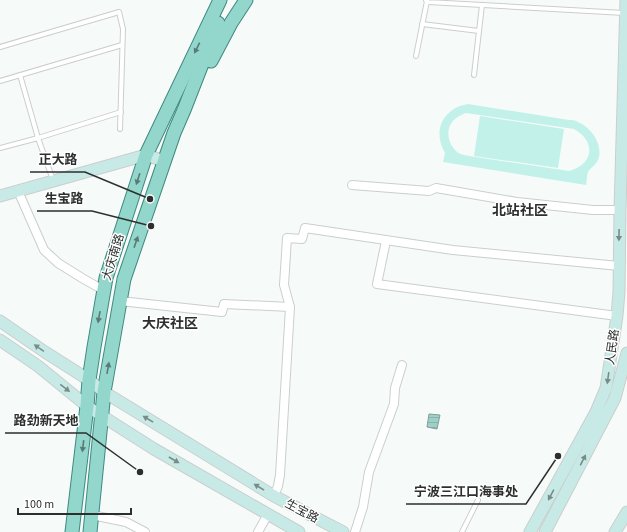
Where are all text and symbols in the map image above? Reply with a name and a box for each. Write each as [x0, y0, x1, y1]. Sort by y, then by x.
one-way arrow [194, 42, 200, 53]
callout: 正大路 [30, 147, 85, 172]
text: 正大路 [38, 151, 78, 169]
one-way arrow [135, 173, 141, 185]
callout: 生宝路 [37, 186, 92, 211]
text: 生宝路 [44, 190, 84, 208]
district label: 北站社区 [492, 201, 548, 221]
one-way arrow [616, 229, 622, 242]
street label: 大庆南路 [98, 232, 129, 283]
one-way arrow [134, 235, 140, 247]
one-way arrow [96, 311, 102, 323]
district label: 大庆社区 [142, 314, 198, 334]
street label: 人民路 [602, 328, 623, 366]
one-way arrow [34, 344, 45, 352]
one-way arrow [105, 362, 111, 374]
one-way arrow [605, 372, 611, 384]
one-way arrow [60, 384, 71, 393]
callout: 路劲新天地 [5, 408, 86, 433]
text: 路劲新天地 [13, 412, 79, 430]
one-way arrow [142, 416, 154, 423]
one-way arrow [79, 440, 86, 452]
one-way arrow [580, 454, 586, 466]
one-way arrow [168, 456, 180, 463]
callout: 宁波三江口海事处 [406, 479, 526, 504]
one-way arrow [254, 483, 264, 491]
text: 宁波三江口海事处 [414, 483, 518, 501]
one-way arrow [548, 489, 554, 500]
scale bar [18, 490, 131, 516]
street label: 生宝路 [282, 495, 322, 527]
text: 100 m [24, 496, 54, 513]

